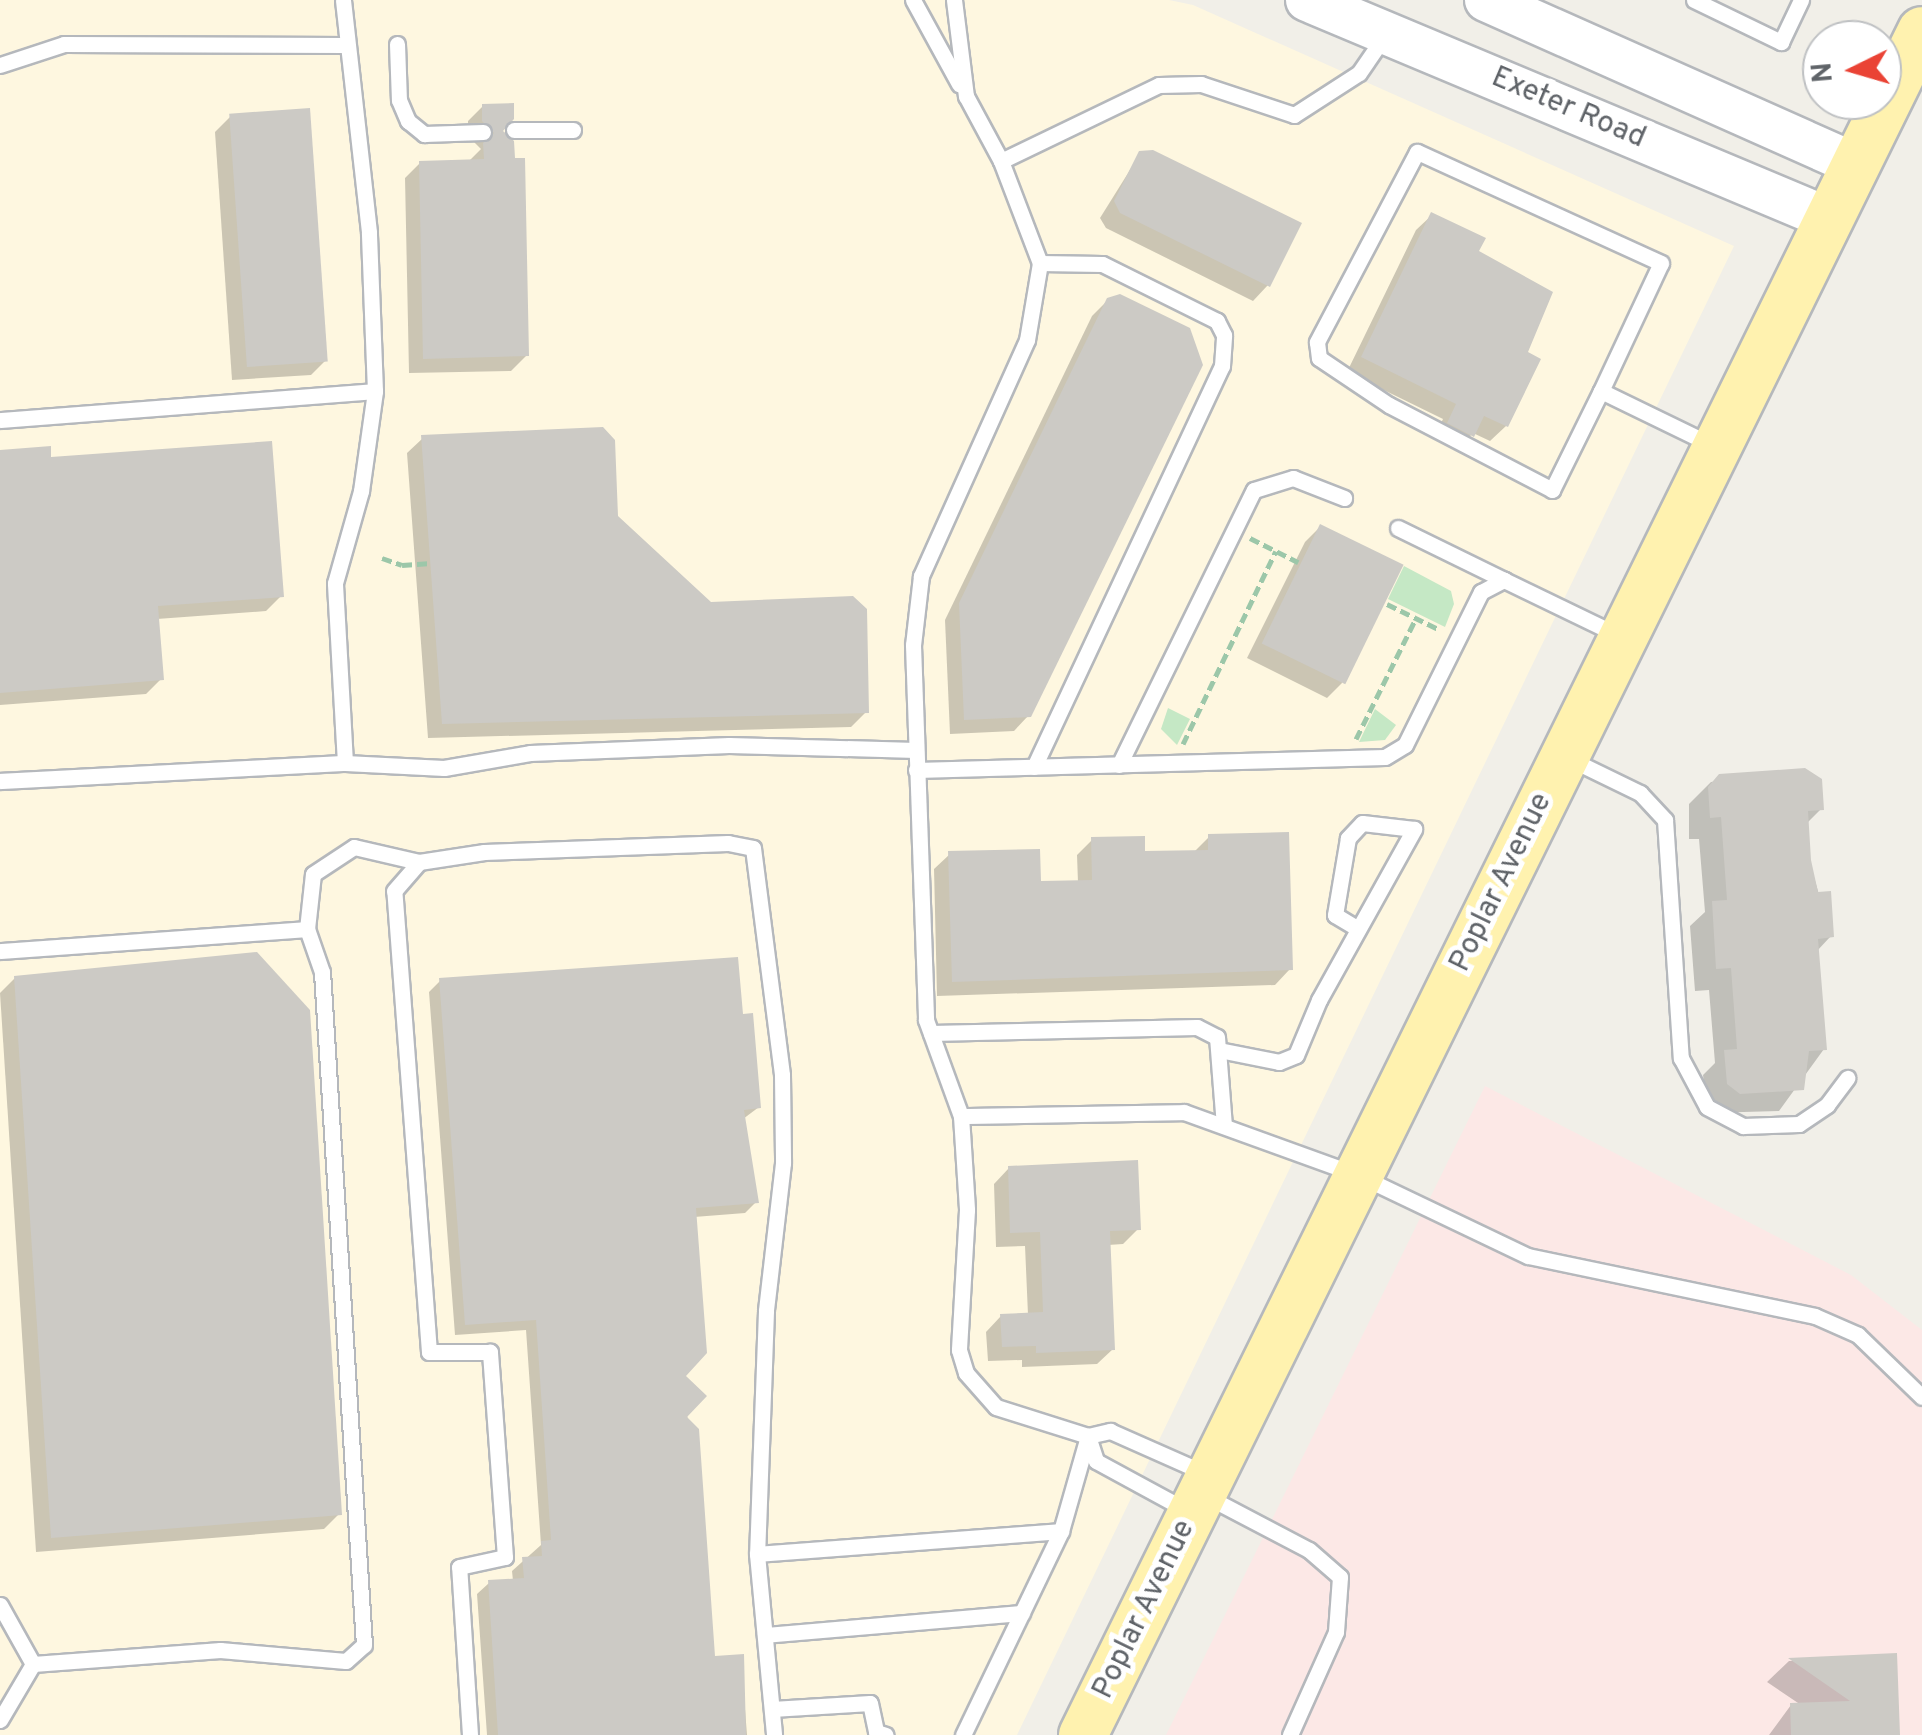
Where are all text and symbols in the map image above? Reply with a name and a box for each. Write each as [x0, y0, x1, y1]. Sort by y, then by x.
north arrow [1802, 20, 1902, 120]
street label: Exeter Road [1485, 60, 1651, 158]
text: N [1805, 61, 1843, 84]
street label: Poplar Avenue [1443, 787, 1561, 979]
street label: Poplar Avenue [1086, 1514, 1204, 1706]

